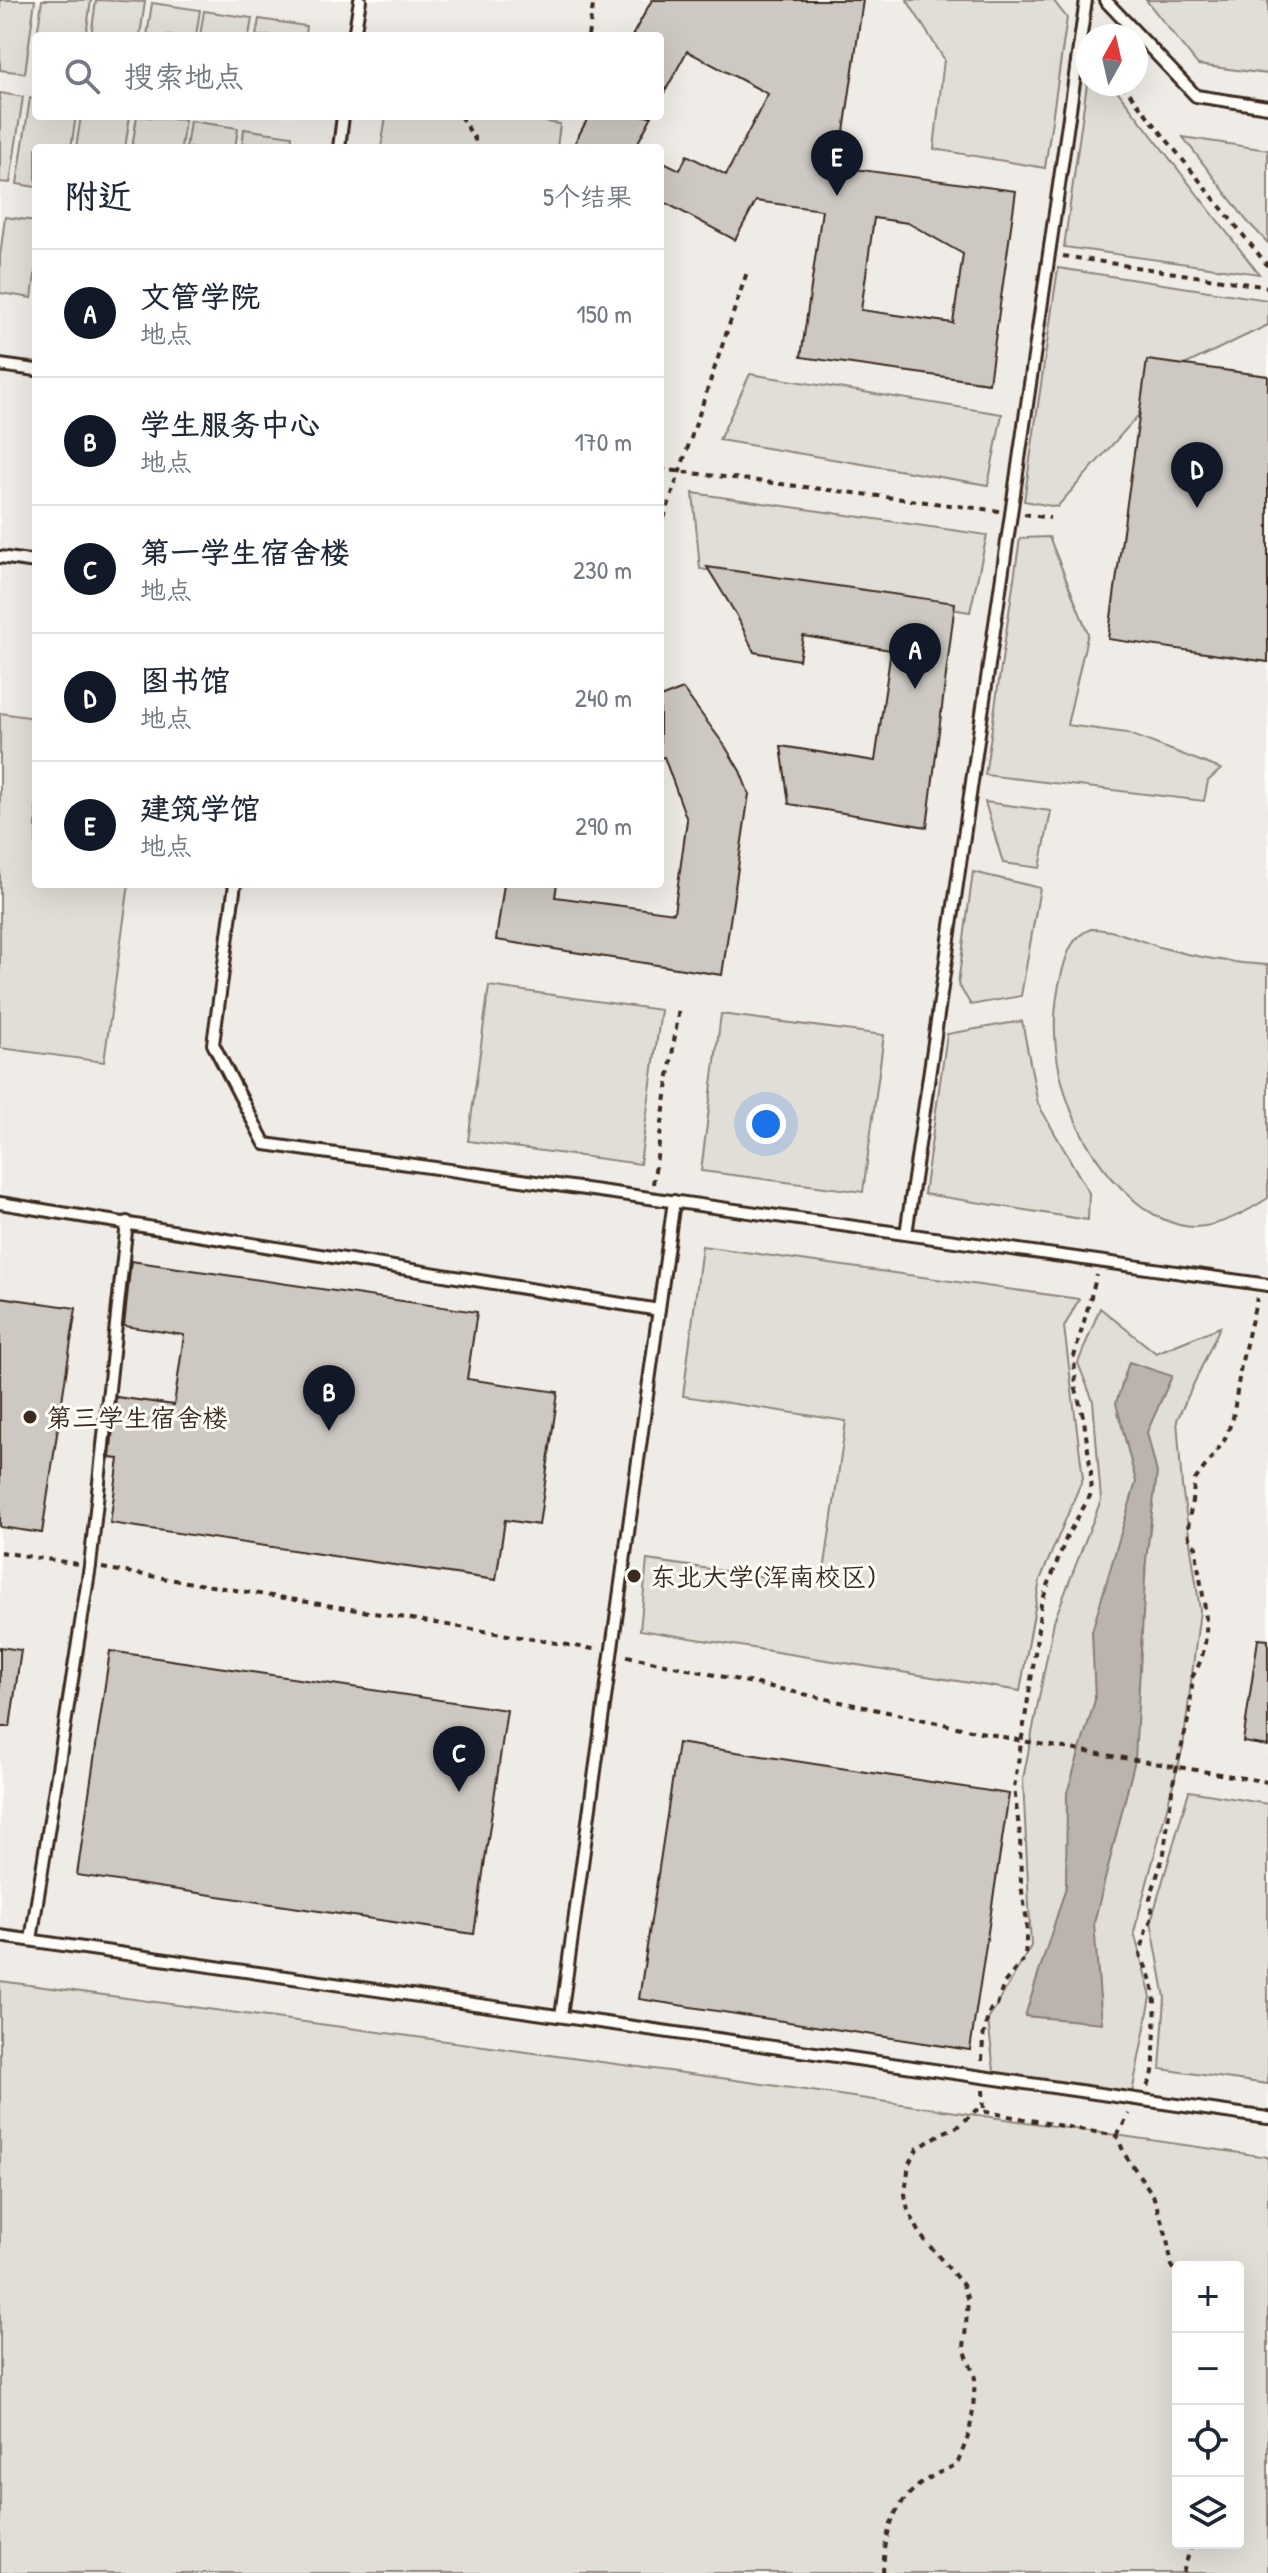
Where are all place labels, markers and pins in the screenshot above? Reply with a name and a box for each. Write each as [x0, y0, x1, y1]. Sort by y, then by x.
pin: E [811, 130, 863, 196]
pin: D [1171, 442, 1223, 508]
pin: A [889, 623, 941, 689]
pin: B [303, 1365, 355, 1431]
place label: 第三学生宿舍楼 [46, 1400, 228, 1435]
marker: 第三学生宿舍楼 [21, 1408, 39, 1426]
place label: 东北大学(浑南校区) [650, 1559, 876, 1594]
marker: 东北大学(浑南校区) [625, 1567, 643, 1585]
pin: C [433, 1726, 485, 1792]

